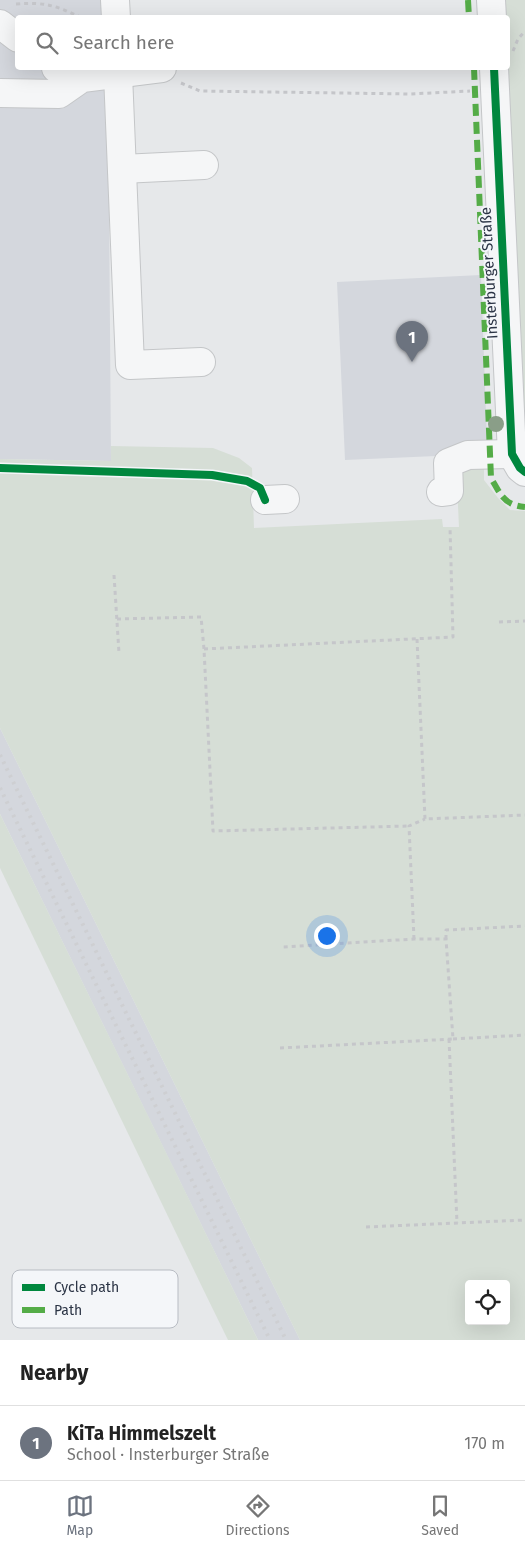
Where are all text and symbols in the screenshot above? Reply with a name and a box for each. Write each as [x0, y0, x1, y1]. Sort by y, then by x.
search box [15, 15, 510, 70]
icon: search [33, 29, 61, 57]
text: Search here [73, 31, 174, 54]
street label: Insterburger Straße [477, 207, 501, 339]
pin: 1 [396, 321, 428, 362]
your location [314, 923, 340, 949]
legend [12, 1270, 178, 1328]
text: Cycle path [54, 1279, 119, 1296]
map controls [465, 1280, 510, 1325]
button: locate [465, 1280, 510, 1325]
text: Path [54, 1302, 82, 1319]
text: Nearby [20, 1360, 88, 1386]
text: KiTa Himmelszelt [67, 1422, 216, 1445]
text: 1 [32, 1434, 40, 1453]
text: 170 m [464, 1434, 505, 1453]
text: School · Insterburger Straße [67, 1445, 269, 1464]
tab: Map [66, 1492, 94, 1539]
tab: Directions [225, 1492, 290, 1539]
tab: Saved [421, 1492, 459, 1539]

